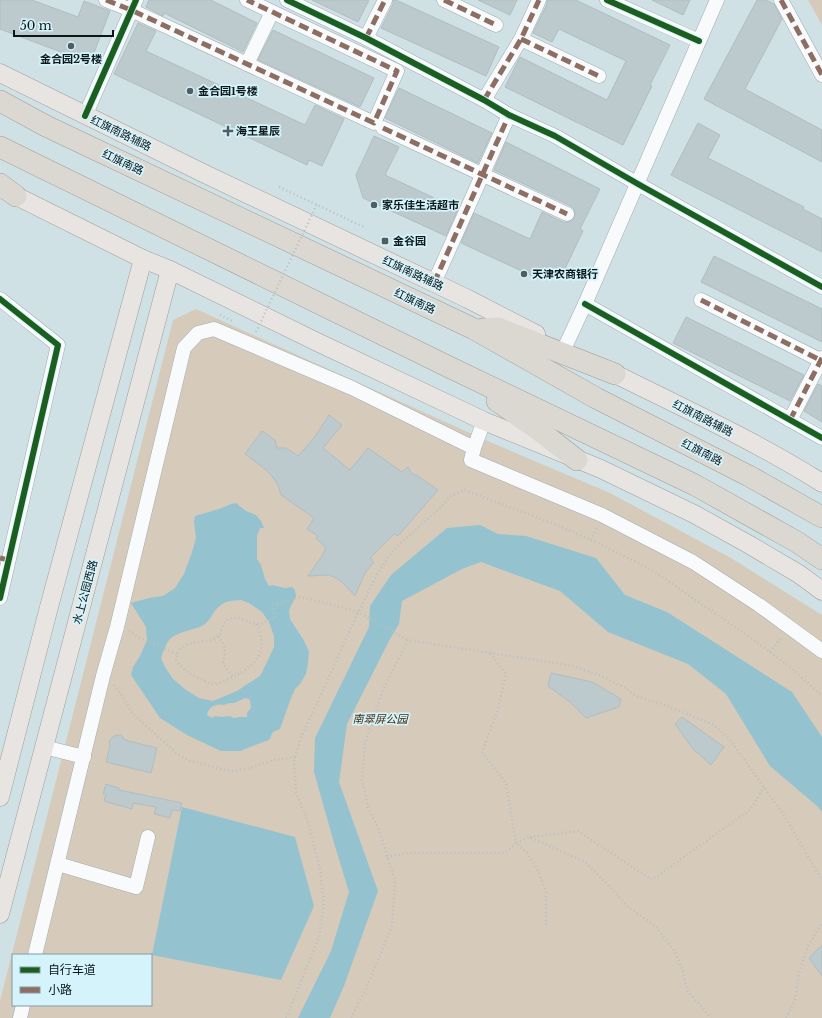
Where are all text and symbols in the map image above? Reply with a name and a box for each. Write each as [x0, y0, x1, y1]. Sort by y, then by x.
scale bar [14, 12, 113, 38]
text: 50 m [20, 18, 52, 33]
marker: 金合园2号楼 [66, 41, 76, 51]
place label: 金合园2号楼 [40, 52, 102, 66]
place label: 金合园1号楼 [198, 84, 258, 98]
marker: 金合园1号楼 [185, 86, 195, 96]
street label: 红旗南路辅路 [88, 112, 154, 154]
place label: 海王星辰 [236, 124, 280, 138]
marker: 海王星辰 [223, 126, 233, 136]
street label: 红旗南路 [100, 146, 146, 178]
place label: 家乐佳生活超市 [382, 198, 459, 212]
marker: 家乐佳生活超市 [369, 200, 379, 210]
place label: 金谷园 [393, 234, 426, 248]
marker: 金谷园 [380, 236, 390, 246]
street label: 红旗南路辅路 [380, 253, 446, 293]
place label: 天津农商银行 [532, 267, 598, 281]
marker: 天津农商银行 [519, 269, 529, 279]
street label: 红旗南路 [392, 285, 438, 317]
street label: 红旗南路辅路 [670, 397, 736, 439]
street label: 红旗南路 [679, 436, 725, 468]
street label: 水上公园西路 [70, 558, 100, 626]
park label: 南翠屏公园 [353, 712, 409, 726]
legend [12, 954, 152, 1006]
text: 自行车道 [48, 962, 96, 977]
text: 小路 [48, 982, 72, 997]

